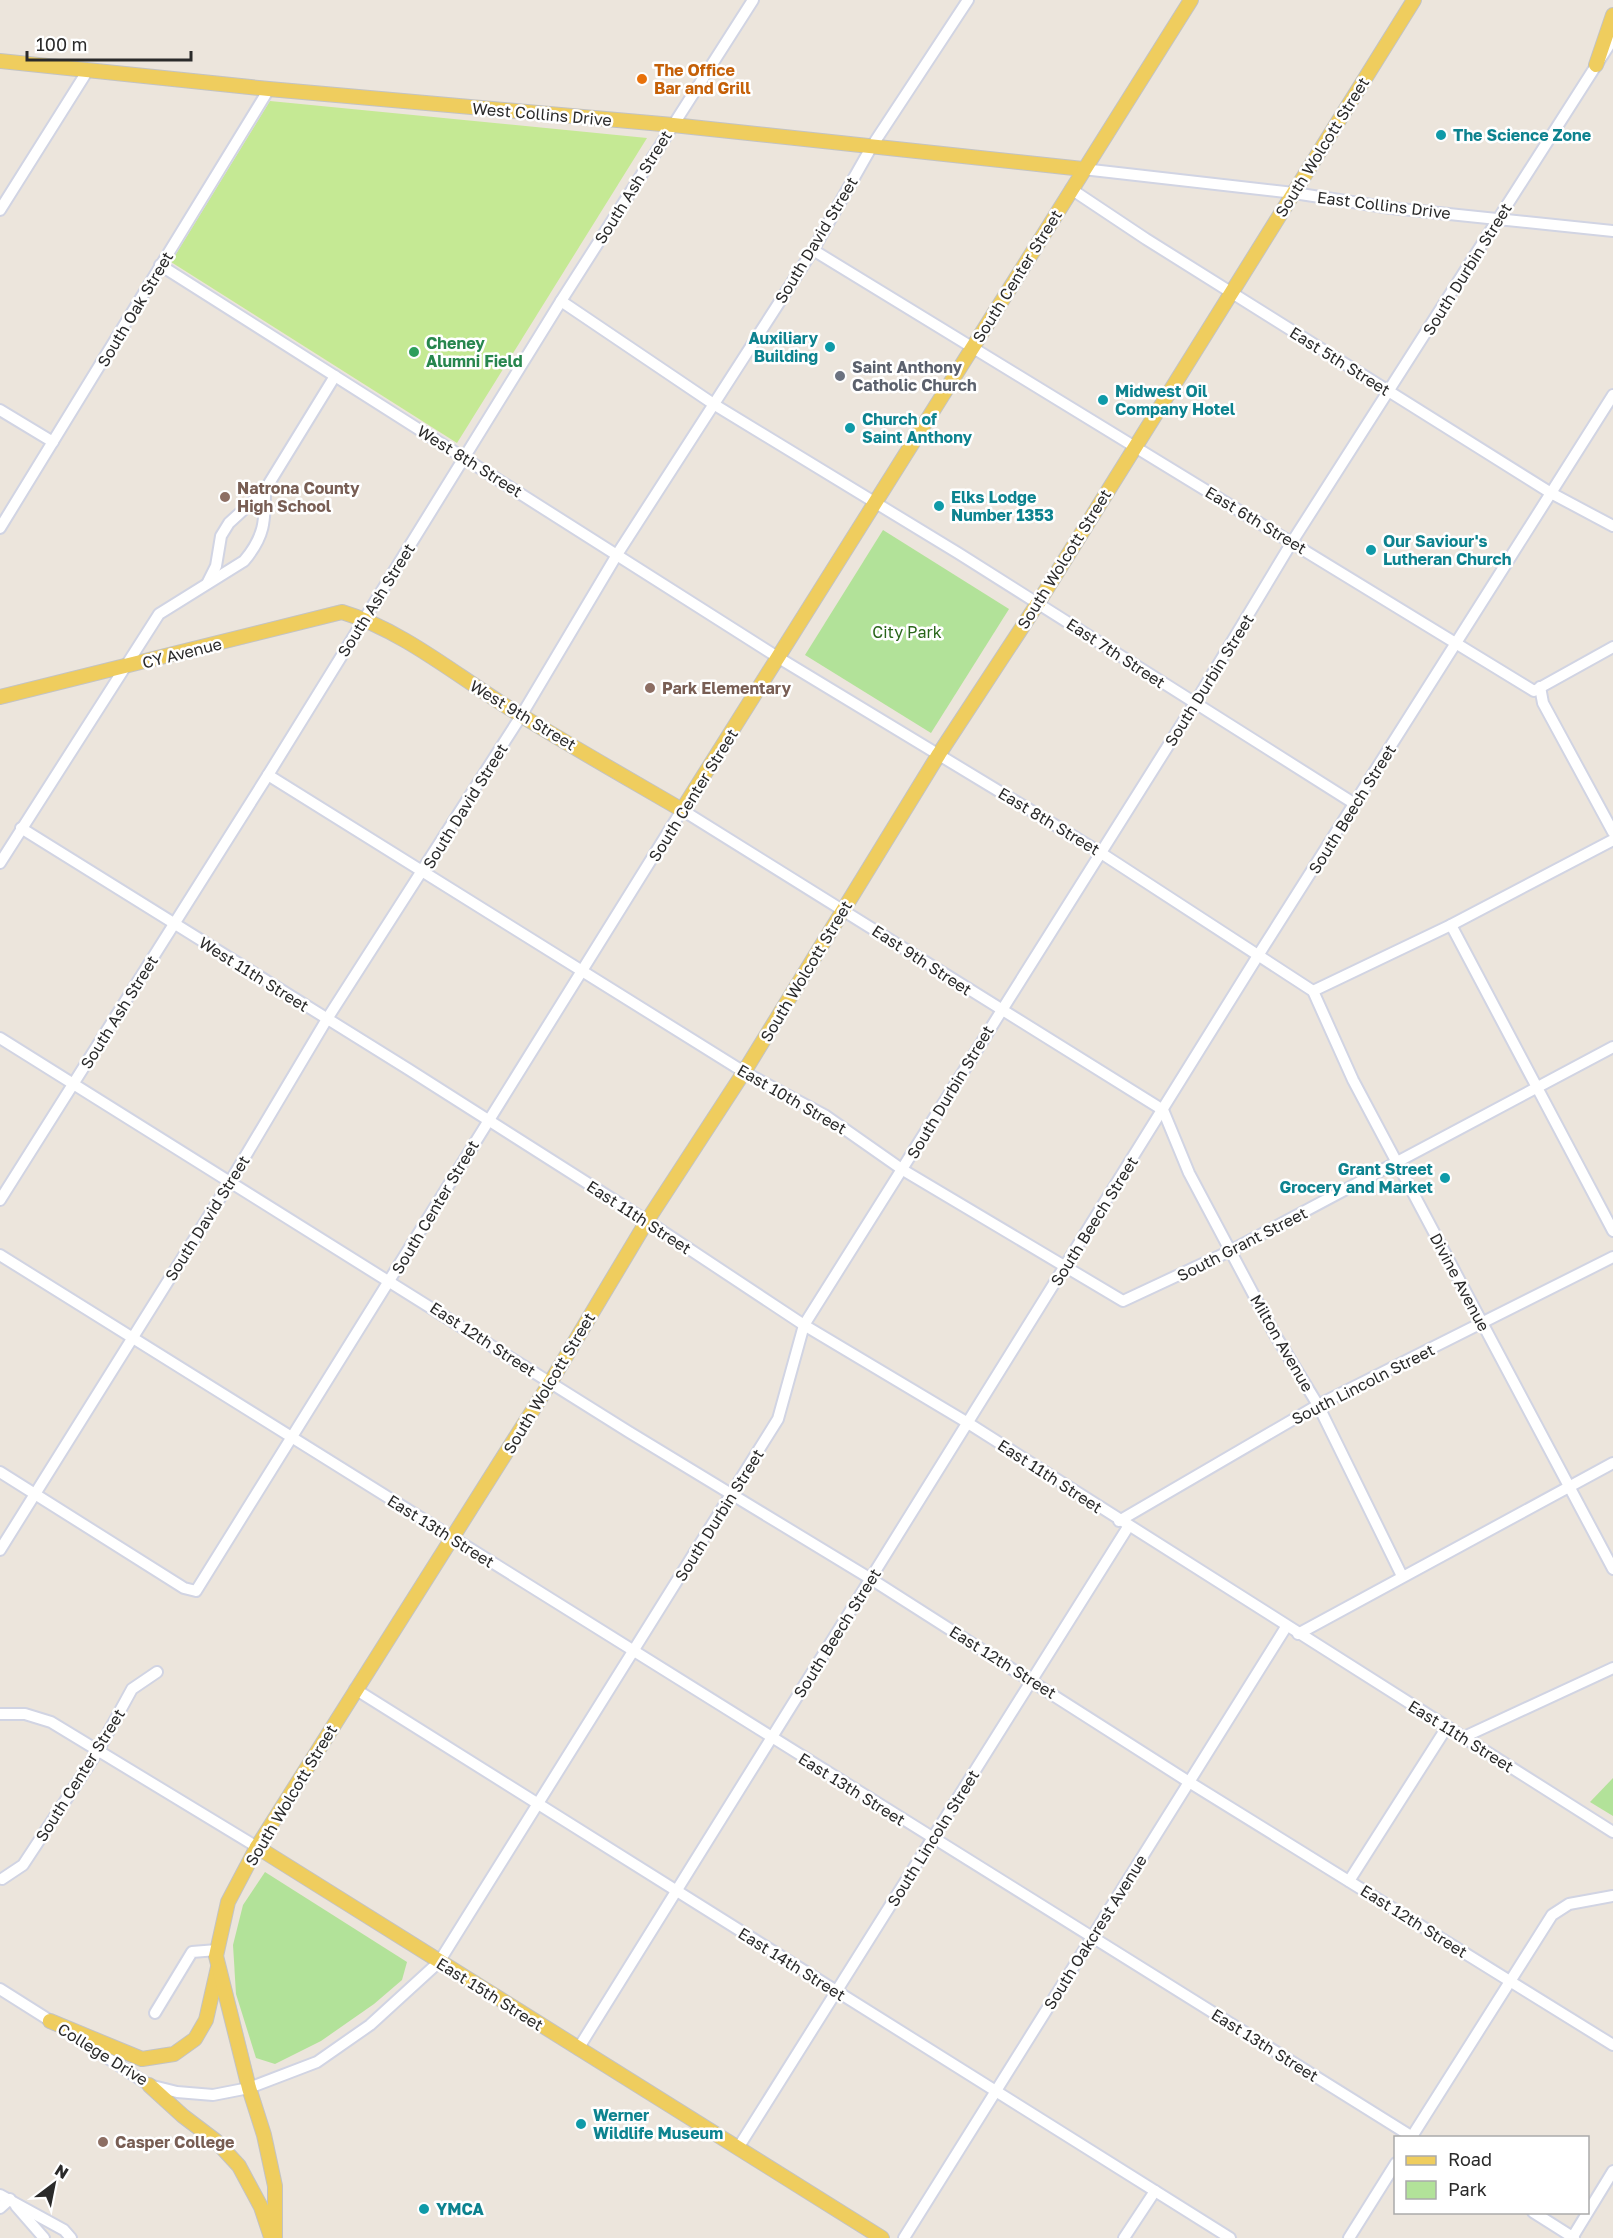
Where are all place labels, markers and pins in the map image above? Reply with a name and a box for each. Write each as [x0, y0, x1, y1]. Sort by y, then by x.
place label: The Office Bar and Grill [654, 60, 751, 98]
marker: The Office Bar and Grill [635, 72, 649, 86]
place label: The Science Zone [1453, 125, 1591, 145]
marker: The Science Zone [1434, 128, 1448, 142]
place label: Auxiliary Building [748, 328, 818, 366]
place label: Cheney Alumni Field [426, 333, 523, 371]
marker: Auxiliary Building [823, 340, 837, 354]
marker: Cheney Alumni Field [407, 345, 421, 359]
place label: Saint Anthony Catholic Church [852, 357, 977, 395]
marker: Saint Anthony Catholic Church [833, 369, 847, 383]
place label: Midwest Oil Company Hotel [1115, 381, 1236, 419]
marker: Midwest Oil Company Hotel [1096, 393, 1110, 407]
place label: Church of Saint Anthony [862, 409, 973, 447]
marker: Church of Saint Anthony [843, 421, 857, 435]
place label: Natrona County High School [237, 478, 360, 516]
place label: Elks Lodge Number 1353 [951, 487, 1054, 525]
marker: Natrona County High School [218, 490, 232, 504]
marker: Elks Lodge Number 1353 [932, 499, 946, 513]
place label: Our Saviour's Lutheran Church [1383, 531, 1511, 569]
marker: Our Saviour's Lutheran Church [1364, 543, 1378, 557]
place label: Park Elementary [662, 678, 791, 698]
marker: Park Elementary [643, 681, 657, 695]
place label: Grant Street Grocery and Market [1279, 1159, 1433, 1197]
marker: Grant Street Grocery and Market [1438, 1171, 1452, 1185]
place label: Werner Wildlife Museum [593, 2105, 723, 2143]
marker: Werner Wildlife Museum [574, 2117, 588, 2131]
place label: Casper College [115, 2132, 234, 2152]
marker: Casper College [96, 2135, 110, 2149]
place label: YMCA [436, 2199, 484, 2219]
marker: YMCA [417, 2202, 431, 2216]

